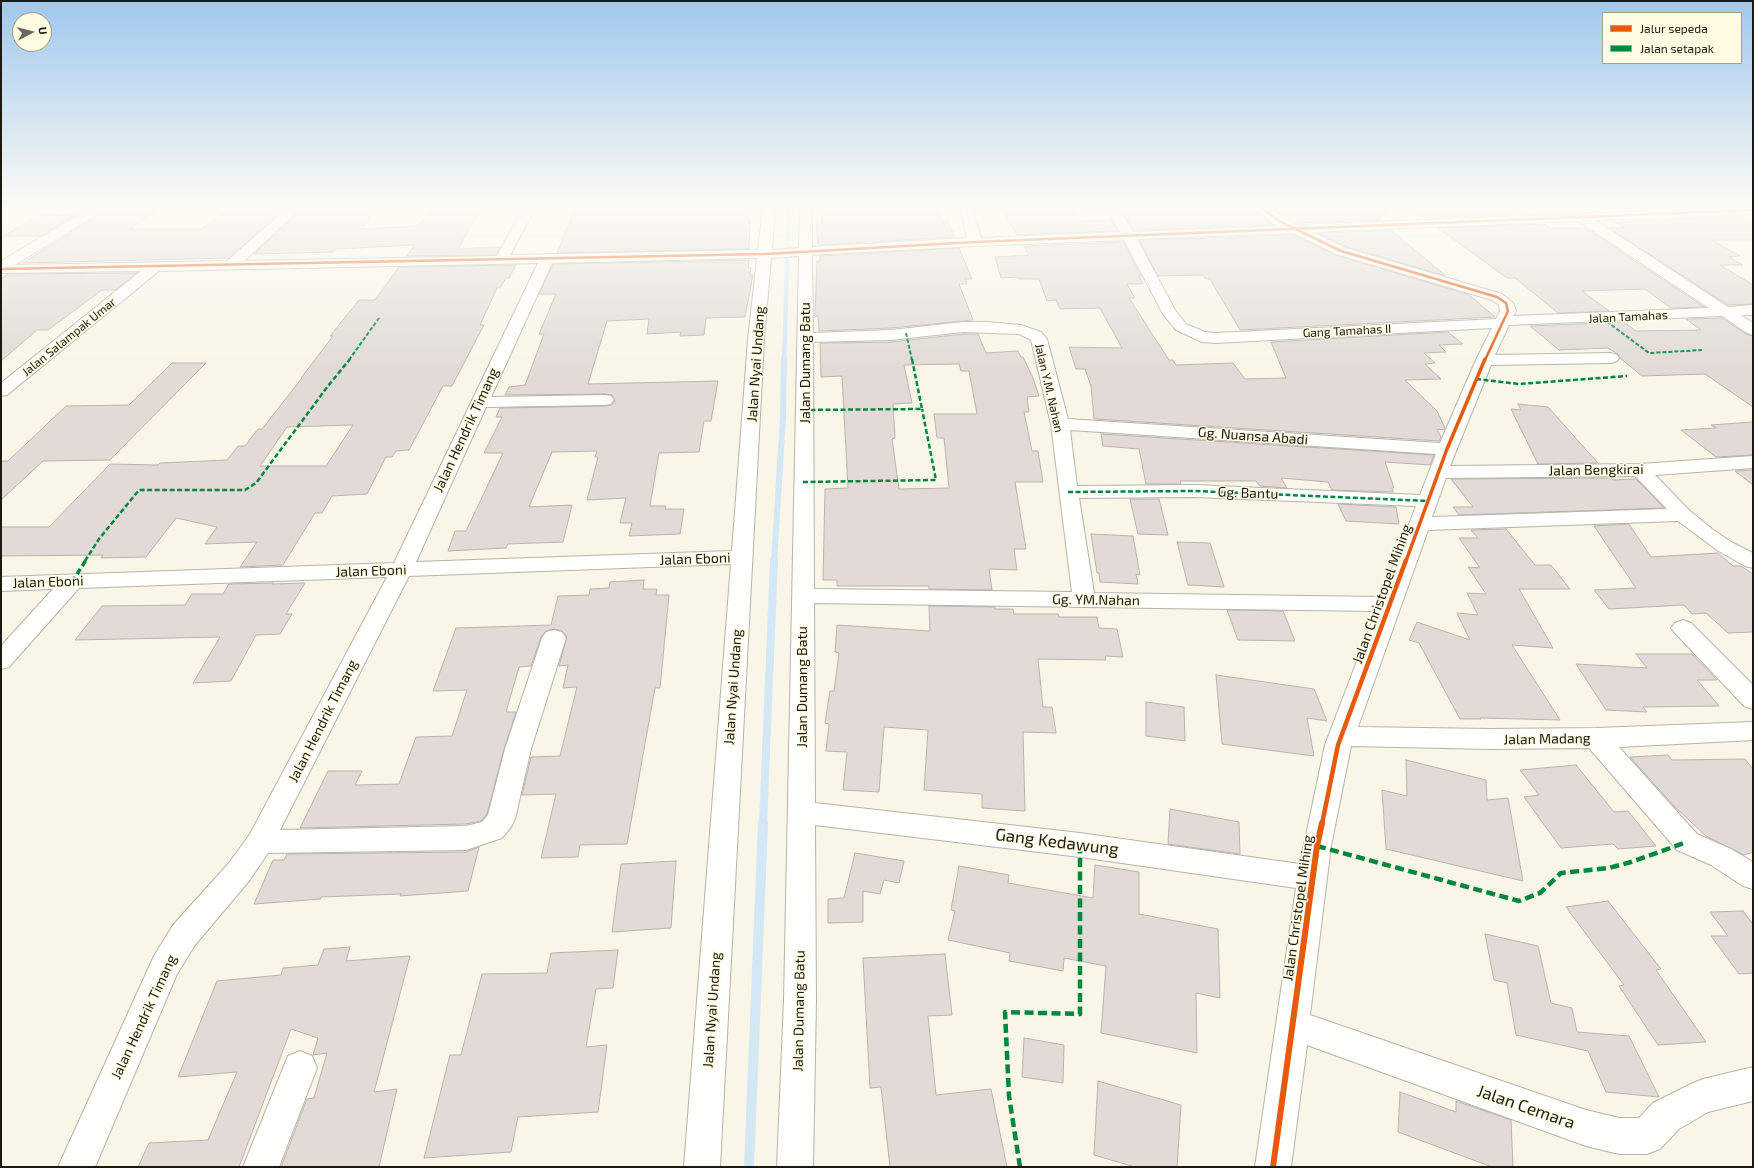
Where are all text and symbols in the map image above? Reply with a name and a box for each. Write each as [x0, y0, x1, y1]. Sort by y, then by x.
north arrow [12, 12, 52, 52]
legend [1602, 12, 1742, 64]
text: Jalur sepeda [1640, 21, 1708, 35]
text: U [37, 26, 50, 35]
text: Jalan setapak [1640, 41, 1714, 55]
street label: Jalan Salampak Umar [19, 295, 119, 379]
street label: Jalan Dumang Batu [797, 302, 813, 424]
street label: Jalan Nyai Undang [744, 305, 768, 423]
street label: Jalan Tamahas [1588, 308, 1668, 326]
street label: Gang Tamahas II [1302, 321, 1392, 341]
street label: Jalan Y.M. Nahan [1032, 342, 1066, 434]
street label: Jalan Hendrik Timang [430, 365, 502, 495]
street label: Gg. Nuansa Abadi [1197, 424, 1309, 448]
street label: Jalan Bengkirai [1548, 461, 1644, 479]
street label: Gg. Bantu [1217, 484, 1279, 502]
street label: Jalan Christopel Mihing [1349, 522, 1415, 666]
street label: Jalan Eboni [659, 549, 731, 569]
street label: Jalan Eboni [335, 561, 407, 581]
street label: Jalan Eboni [12, 572, 84, 592]
street label: Gg. YM.Nahan [1052, 591, 1140, 609]
street label: Jalan Dumang Batu [794, 626, 810, 748]
street label: Jalan Nyai Undang [721, 628, 745, 746]
street label: Jalan Hendrik Timang [285, 657, 361, 785]
street label: Jalan Madang [1503, 730, 1591, 748]
street label: Gang Kedawung [994, 824, 1120, 860]
street label: Jalan Christopel Mihing [1279, 834, 1317, 982]
street label: Jalan Dumang Batu [790, 950, 808, 1072]
street label: Jalan Nyai Undang [700, 951, 724, 1069]
street label: Jalan Hendrik Timang [108, 952, 180, 1082]
street label: Jalan Cemara [1474, 1081, 1578, 1133]

